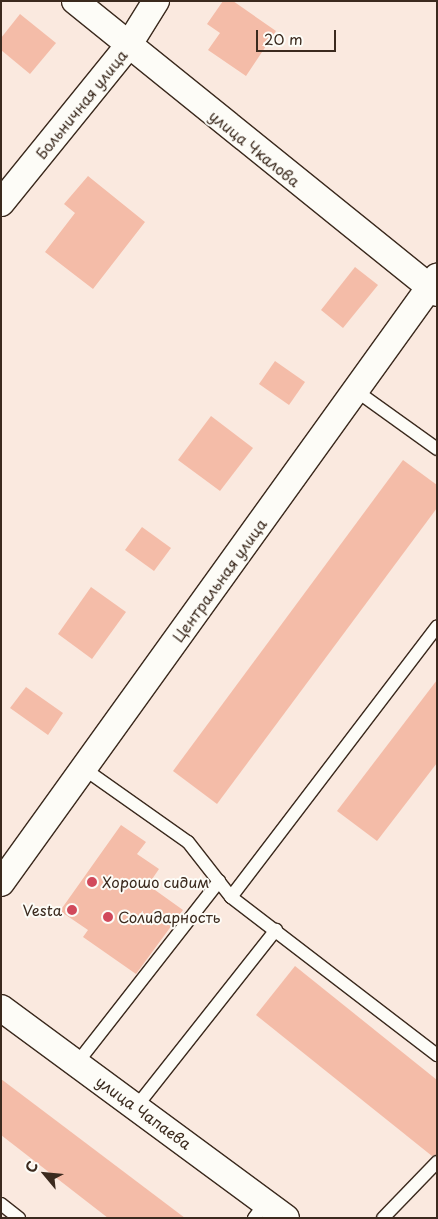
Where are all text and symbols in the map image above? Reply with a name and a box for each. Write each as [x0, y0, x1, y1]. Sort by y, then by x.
scale bar [258, 20, 338, 52]
text: 20 m [264, 27, 303, 50]
street label: Больничная улица [31, 45, 131, 163]
street label: улица Чкалова [206, 106, 304, 190]
street label: Центральная улица [168, 515, 270, 645]
place label: Хорошо сидим [102, 873, 210, 891]
marker: Хорошо сидим [86, 876, 98, 888]
place label: Vesta [22, 901, 62, 919]
marker: Vesta [66, 904, 78, 916]
place label: Солидарность [118, 908, 220, 926]
marker: Солидарность [102, 911, 114, 923]
street label: улица Чапаева [93, 1071, 195, 1153]
north arrow [20, 1149, 70, 1199]
text: С [20, 1157, 43, 1176]

